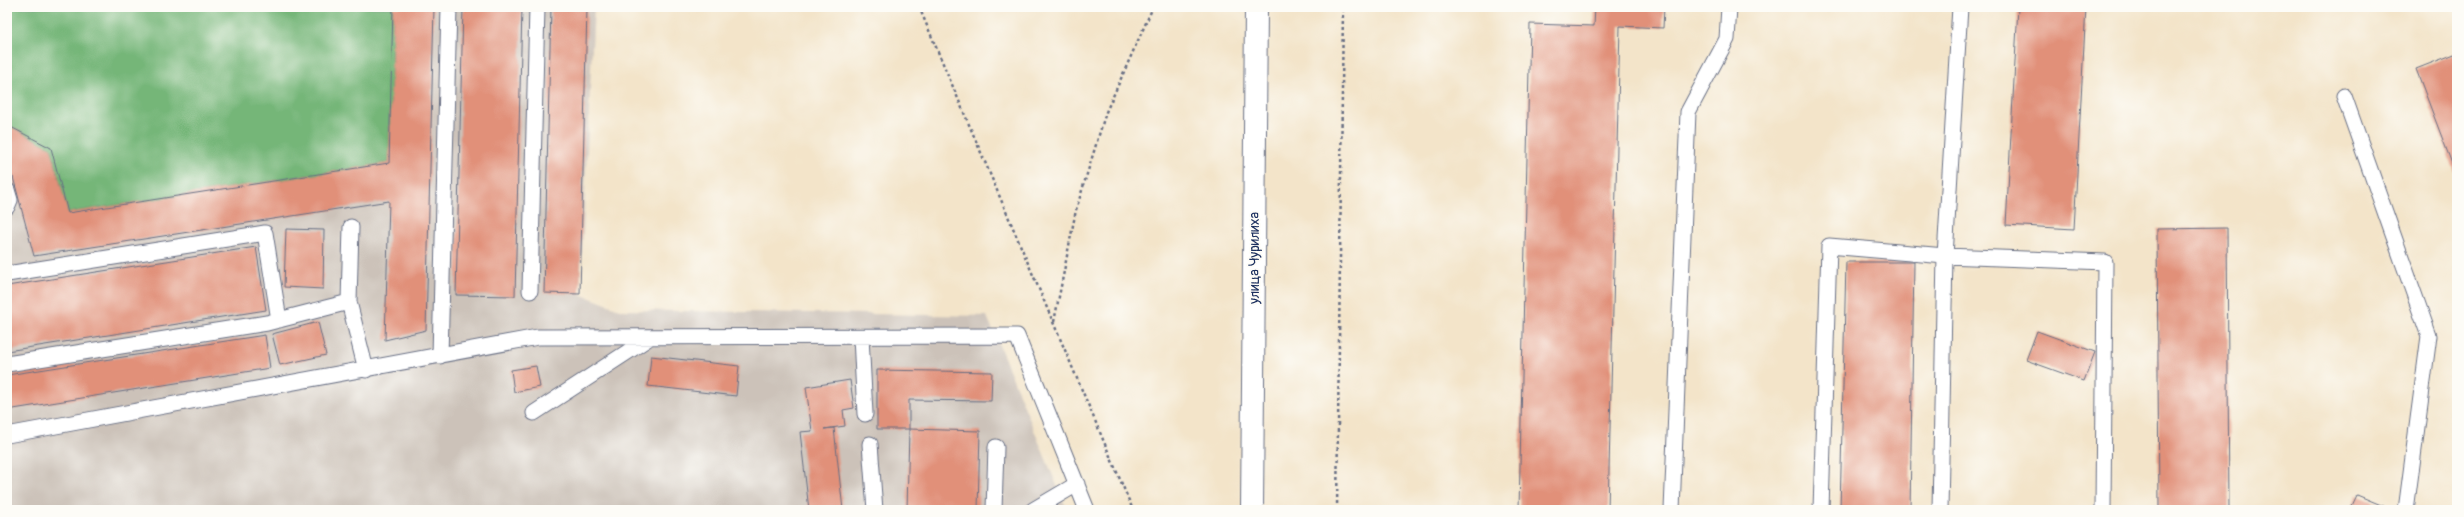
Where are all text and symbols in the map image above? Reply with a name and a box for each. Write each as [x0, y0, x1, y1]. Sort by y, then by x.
street label: улица Чурилиха [1246, 212, 1263, 305]

